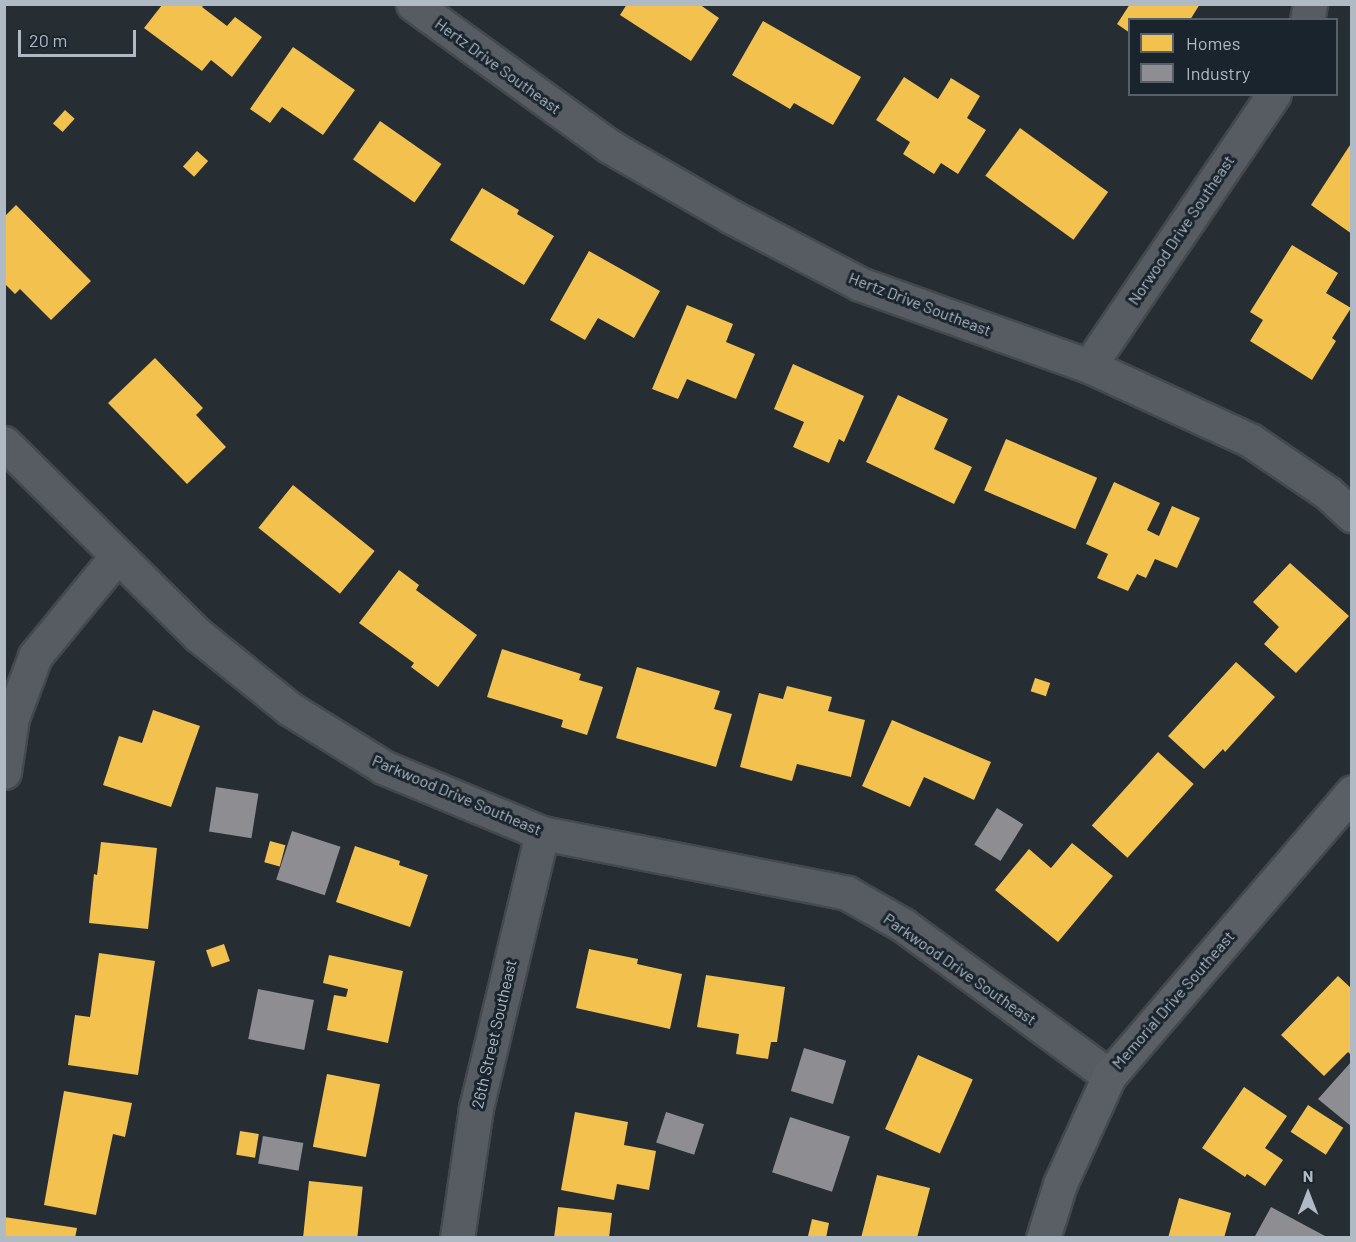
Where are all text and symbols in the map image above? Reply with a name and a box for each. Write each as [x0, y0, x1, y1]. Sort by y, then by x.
street label: Hertz Drive Southeast [431, 14, 565, 118]
scale bar [21, 18, 140, 56]
legend [1128, 18, 1338, 96]
text: 20 m [29, 29, 67, 51]
text: Homes [1186, 32, 1240, 54]
text: Industry [1186, 62, 1250, 84]
street label: Norwood Drive Southeast [1124, 152, 1238, 308]
street label: Hertz Drive Southeast [846, 268, 994, 340]
street label: Parkwood Drive Southeast [369, 751, 545, 839]
street label: Parkwood Drive Southeast [880, 909, 1040, 1029]
street label: Memorial Drive Southeast [1108, 927, 1238, 1073]
street label: 26th Street Southeast [467, 958, 521, 1110]
north arrow [1278, 1164, 1338, 1224]
text: N [1303, 1166, 1313, 1185]

